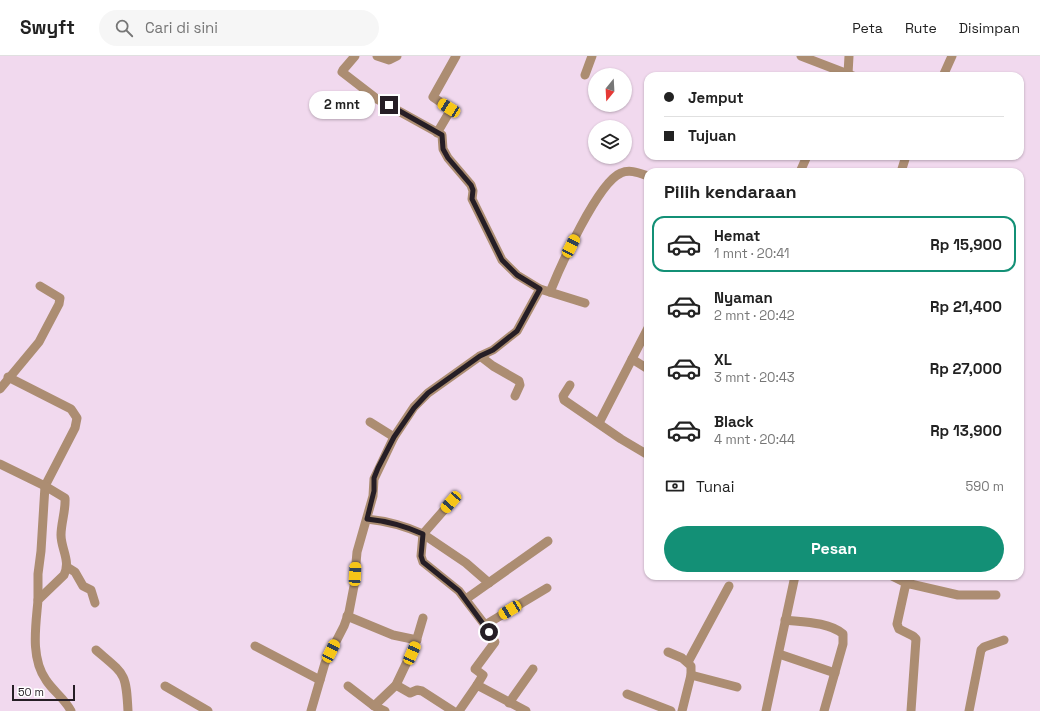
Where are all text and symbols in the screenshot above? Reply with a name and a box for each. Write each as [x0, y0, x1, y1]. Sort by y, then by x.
search box [99, 10, 379, 46]
text: Swyft [20, 15, 75, 40]
icon: search [113, 17, 135, 39]
text: Cari di sini [145, 18, 218, 37]
text: Peta [852, 19, 883, 37]
text: Rute [905, 19, 937, 37]
text: Disimpan [959, 19, 1020, 37]
north arrow [588, 68, 632, 112]
map controls [588, 68, 632, 164]
text: Jemput [688, 88, 744, 107]
callout: 2 mnt [309, 91, 375, 119]
text: 2 mnt [324, 96, 360, 113]
route end [380, 96, 398, 114]
car [436, 97, 462, 119]
button: layers [588, 120, 632, 164]
text: Tujuan [688, 126, 736, 145]
text: Pilih kendaraan [664, 180, 797, 203]
icon: car [666, 226, 702, 262]
text: Hemat [714, 226, 760, 245]
car [560, 233, 582, 259]
text: Rp 15,900 [930, 235, 1002, 254]
text: 1 mnt · 20:41 [714, 245, 790, 262]
icon: car [666, 288, 702, 324]
text: Nyaman [714, 288, 773, 307]
text: Rp 21,400 [930, 297, 1002, 316]
text: 2 mnt · 20:42 [714, 307, 795, 324]
icon: car [666, 350, 702, 386]
text: XL [714, 350, 732, 369]
text: Rp 27,000 [930, 359, 1002, 378]
text: 3 mnt · 20:43 [714, 369, 795, 386]
icon: car [666, 412, 702, 448]
text: Black [714, 412, 754, 431]
text: Rp 13,900 [930, 421, 1002, 440]
text: 4 mnt · 20:44 [714, 431, 795, 448]
icon: cash [664, 475, 686, 497]
text: Tunai [696, 477, 734, 496]
text: 590 m [965, 478, 1004, 495]
car [439, 489, 463, 515]
button: Pesan [664, 526, 1004, 572]
car [348, 562, 362, 586]
car [497, 599, 523, 621]
route start [480, 623, 498, 641]
car [320, 638, 342, 664]
car [402, 640, 422, 666]
scale bar [12, 683, 75, 702]
text: 50 m [18, 685, 44, 699]

